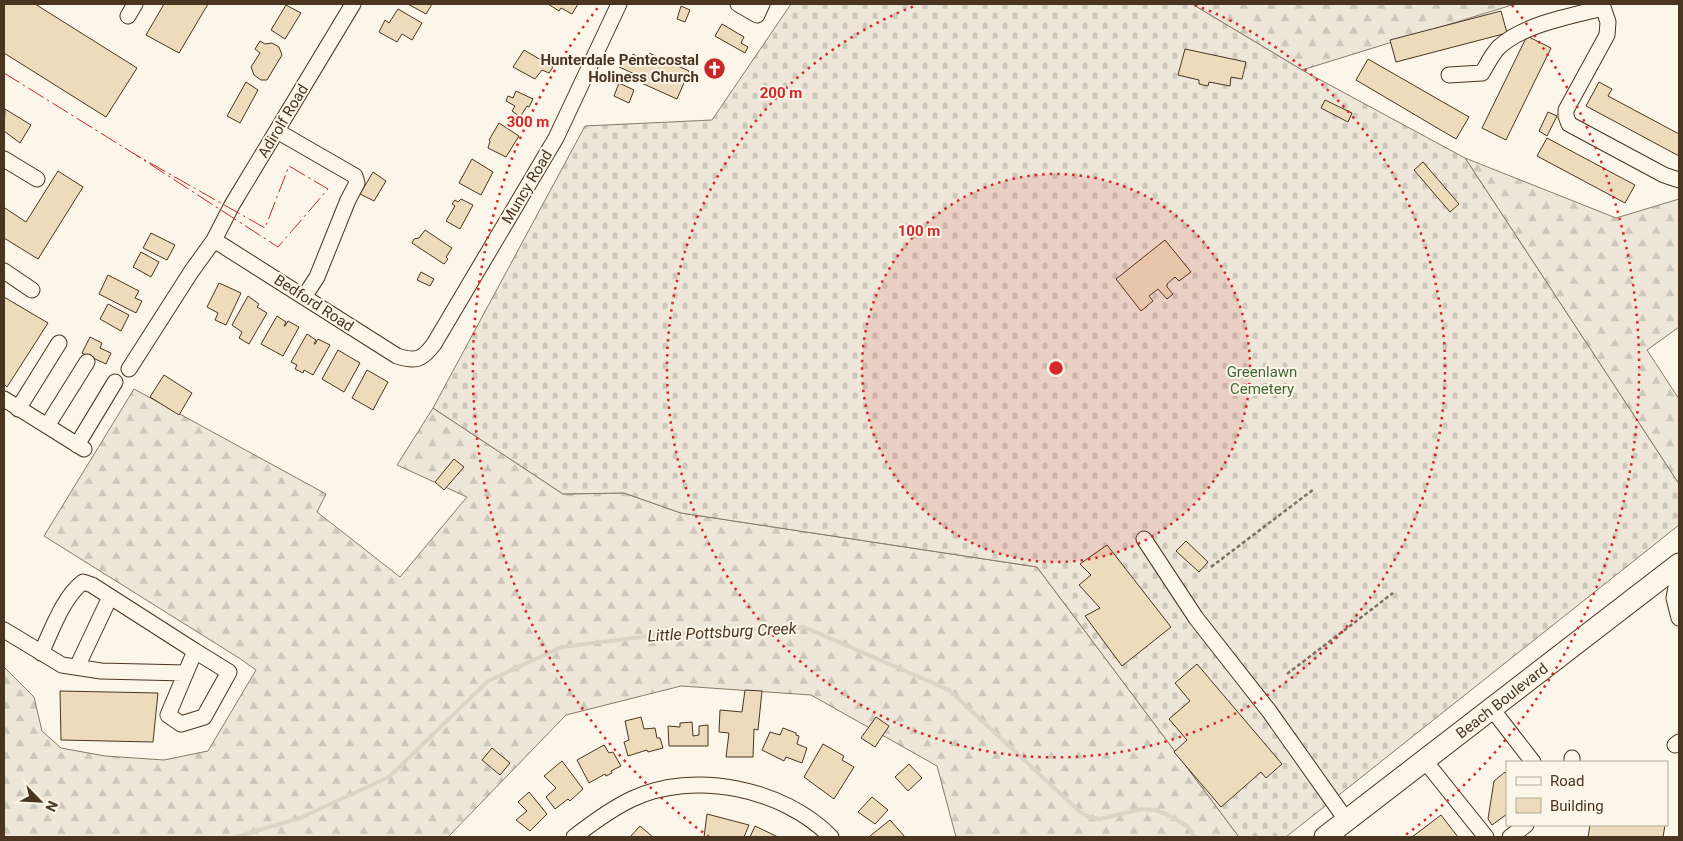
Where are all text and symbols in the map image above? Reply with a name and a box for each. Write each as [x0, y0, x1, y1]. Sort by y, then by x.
place label: Hunterdale Pentecostal Holiness Church [540, 51, 699, 86]
church icon: Hunterdale Pentecostal Holiness Church [703, 57, 727, 81]
street label: Adirolf Road [254, 81, 312, 161]
text: 200 m [760, 84, 802, 102]
text: 300 m [507, 113, 549, 131]
street label: Muncy Road [498, 147, 556, 227]
text: 100 m [898, 222, 940, 240]
street label: Bedford Road [271, 271, 357, 335]
centre of rings [1047, 359, 1065, 377]
park label: Greenlawn Cemetery [1227, 363, 1297, 398]
water label: Little Pottsburg Creek [647, 619, 798, 645]
street label: Beach Boulevard [1452, 660, 1552, 742]
legend [1506, 761, 1668, 826]
text: Road [1550, 772, 1584, 790]
north arrow [15, 776, 65, 826]
text: Building [1550, 797, 1604, 815]
text: N [43, 799, 61, 814]

